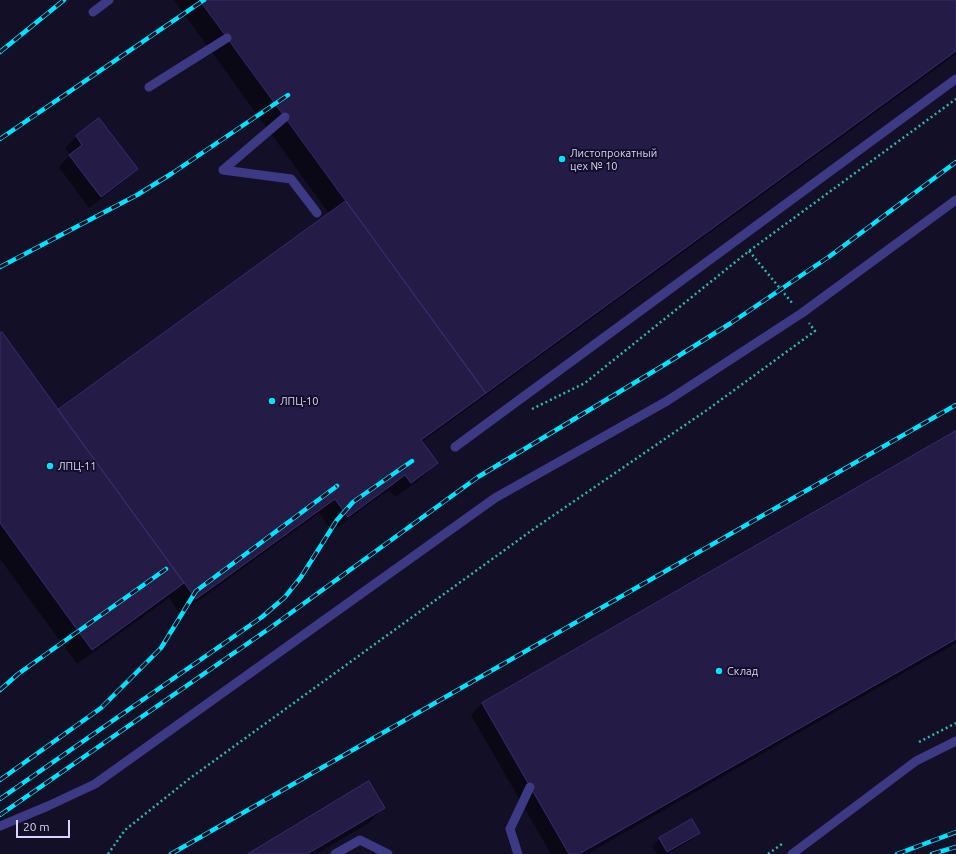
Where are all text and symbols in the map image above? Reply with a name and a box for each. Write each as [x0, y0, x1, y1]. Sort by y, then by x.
place label: Листопрокатный цех № 10 [570, 146, 657, 172]
marker: Листопрокатный цех № 10 [557, 154, 567, 164]
place label: ЛПЦ-10 [280, 394, 319, 408]
marker: ЛПЦ-10 [267, 396, 277, 406]
place label: ЛПЦ-11 [58, 459, 97, 473]
marker: ЛПЦ-11 [45, 461, 55, 471]
place label: Склад [727, 664, 758, 678]
marker: Склад [714, 666, 724, 676]
scale bar [18, 812, 72, 838]
text: 20 m [23, 820, 50, 833]

